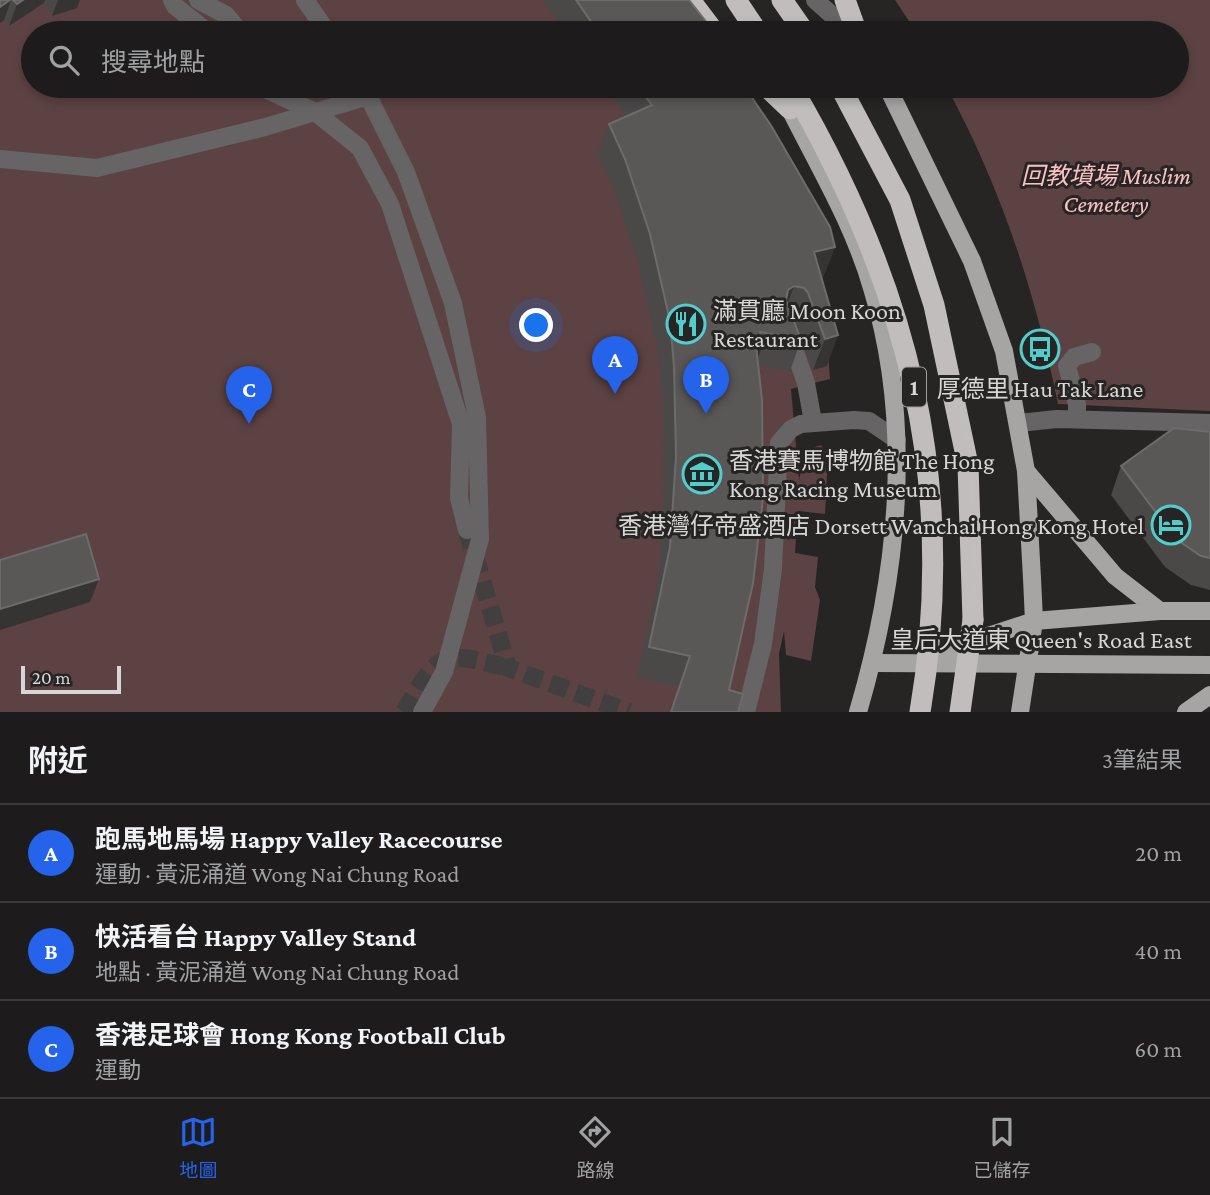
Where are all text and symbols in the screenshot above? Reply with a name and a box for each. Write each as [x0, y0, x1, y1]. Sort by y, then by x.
search box [21, 21, 1189, 98]
icon: search [45, 41, 83, 79]
text: 搜尋地點 [101, 48, 205, 77]
park label: 回教墳場 Muslim Cemetery [1021, 162, 1191, 217]
place label: 滿貫廳 Moon Koon Restaurant [713, 297, 901, 352]
restaurant icon: 滿貫廳 Moon Koon Restaurant [665, 303, 707, 345]
your location [519, 308, 553, 342]
bus stop icon: 厚德里 Hau Tak Lane [1019, 328, 1061, 370]
pin: A [592, 336, 638, 394]
pin: B [683, 356, 729, 414]
pin: C [226, 366, 272, 424]
road number: 1 [902, 368, 926, 406]
place label: 厚德里 Hau Tak Lane [937, 375, 1143, 402]
place label: 香港賽馬博物館 The Hong Kong Racing Museum [729, 447, 995, 502]
museum icon: 香港賽馬博物館 The Hong Kong Racing Museum [681, 453, 723, 495]
hotel icon: 香港灣仔帝盛酒店 Dorsett Wanchai Hong Kong Hotel [1150, 504, 1192, 546]
place label: 香港灣仔帝盛酒店 Dorsett Wanchai Hong Kong Hotel [618, 512, 1144, 539]
street label: 皇后大道東 Queen's Road East [890, 626, 1193, 653]
scale bar [21, 663, 121, 695]
text: 20 m [32, 667, 71, 688]
text: 附近 [28, 744, 88, 777]
text: 3筆結果 [1102, 747, 1182, 773]
text: 跑馬地馬場 Happy Valley Racecourse [95, 825, 503, 854]
text: A [44, 840, 58, 866]
text: 20 m [1135, 840, 1182, 866]
text: 運動 · 黃泥涌道 Wong Nai Chung Road [95, 861, 459, 887]
text: 快活看台 Happy Valley Stand [95, 923, 416, 952]
text: B [44, 938, 58, 964]
text: 40 m [1134, 938, 1182, 964]
text: 地點 · 黃泥涌道 Wong Nai Chung Road [95, 959, 459, 985]
text: 香港足球會 Hong Kong Football Club [95, 1021, 506, 1050]
text: C [44, 1036, 58, 1062]
text: 60 m [1135, 1036, 1182, 1062]
text: 運動 [95, 1057, 141, 1083]
tab: 地圖 [179, 1113, 218, 1182]
tab: 路線 [576, 1113, 615, 1182]
tab: 已儲存 [973, 1113, 1031, 1182]

